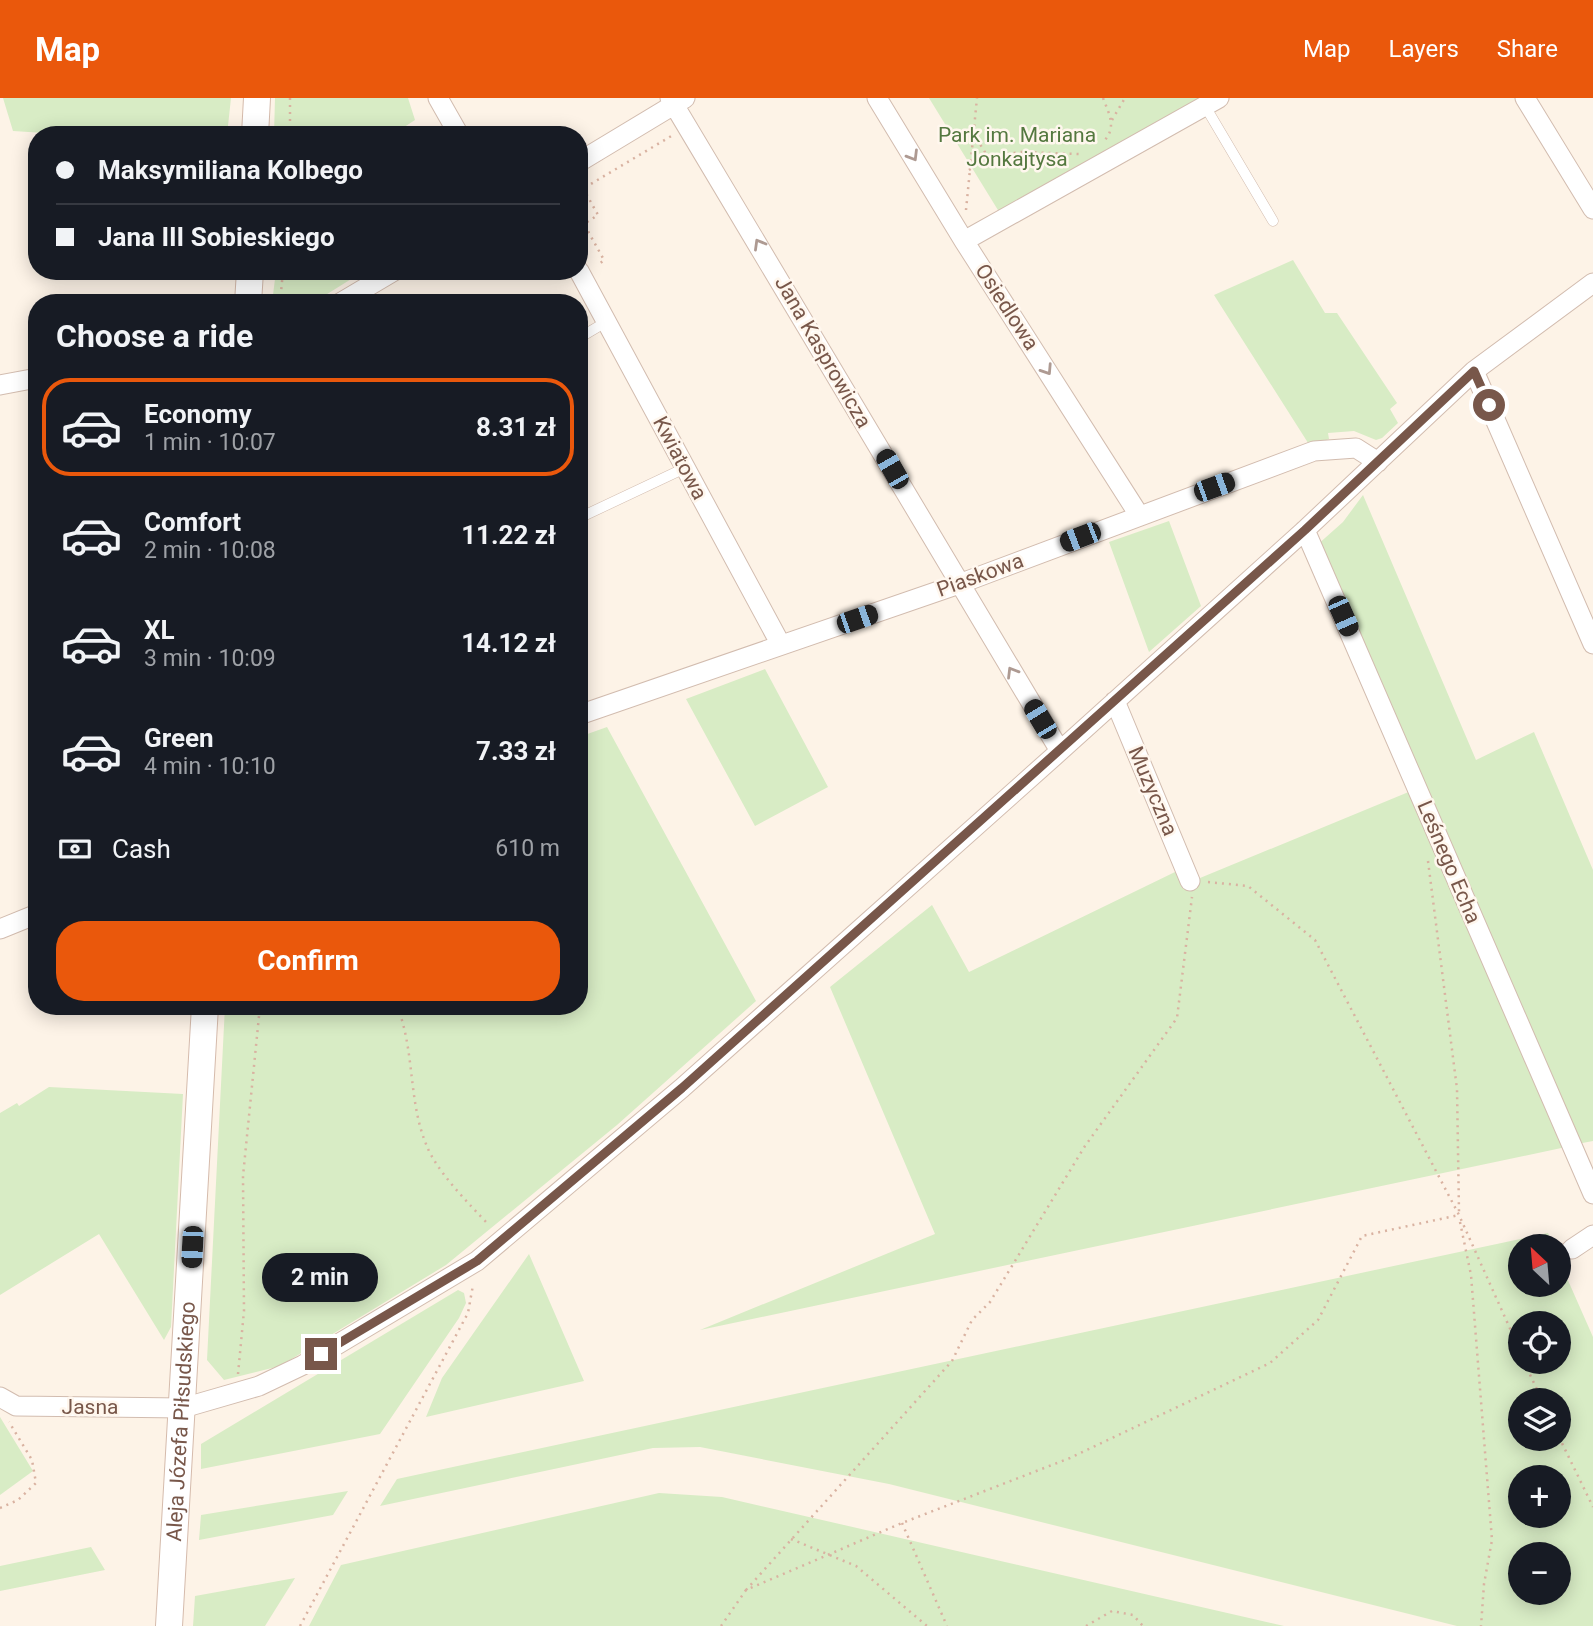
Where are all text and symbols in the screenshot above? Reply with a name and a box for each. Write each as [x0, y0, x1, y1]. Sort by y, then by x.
text: Map [35, 30, 100, 69]
text: Map [1303, 35, 1351, 63]
text: Layers [1389, 35, 1459, 63]
text: Share [1497, 35, 1558, 63]
park label: Park im. Mariana Jonkajtysa [938, 123, 1096, 171]
one-way arrow [904, 149, 917, 162]
text: Maksymiliana Kolbego [98, 155, 363, 185]
text: Jana III Sobieskiego [98, 222, 335, 252]
one-way arrow [755, 238, 768, 251]
street label: Osiedlowa [970, 260, 1044, 354]
street label: Jana Kasprowicza [770, 272, 876, 432]
text: Choose a ride [56, 317, 253, 355]
one-way arrow [1038, 362, 1051, 375]
route start [1473, 389, 1505, 421]
icon: car [60, 396, 123, 459]
text: Economy [144, 399, 251, 429]
text: 8.31 zł [476, 412, 556, 442]
street label: Kwiatowa [648, 412, 712, 504]
text: 1 min · 10:07 [144, 429, 276, 456]
car [873, 446, 912, 492]
car [1191, 470, 1238, 504]
icon: car [60, 504, 123, 567]
text: Comfort [144, 507, 241, 537]
text: 11.22 zł [461, 520, 556, 550]
car [1057, 520, 1104, 554]
text: 2 min · 10:08 [144, 537, 276, 564]
street label: Piaskowa [933, 548, 1027, 602]
car [1325, 593, 1362, 639]
car [834, 602, 881, 636]
icon: car [60, 612, 123, 675]
text: XL [144, 615, 175, 645]
text: 14.12 zł [461, 628, 556, 658]
text: 3 min · 10:09 [144, 645, 276, 672]
one-way arrow [1007, 666, 1020, 679]
car [1021, 696, 1060, 742]
icon: car [60, 720, 123, 783]
text: Green [144, 723, 214, 753]
text: 7.33 zł [476, 736, 556, 766]
street label: Muzyczna [1123, 743, 1183, 839]
text: 4 min · 10:10 [144, 753, 276, 780]
street label: Leśnego Echa [1412, 797, 1486, 927]
icon: cash [56, 830, 94, 868]
text: Cash [112, 834, 171, 864]
text: 610 m [495, 835, 560, 862]
button: Confirm [56, 921, 560, 1001]
car [181, 1225, 204, 1269]
north arrow [1508, 1234, 1572, 1297]
map controls [1508, 1234, 1571, 1605]
callout: 2 min [263, 1252, 379, 1302]
text: 2 min [291, 1264, 349, 1291]
street label: Aleja Józefa Piłsudskiego [162, 1301, 200, 1542]
button: locate [1508, 1311, 1571, 1374]
route end [305, 1338, 337, 1370]
button: layers [1508, 1388, 1571, 1451]
street label: Jasna [62, 1395, 118, 1419]
button: + [1508, 1465, 1571, 1528]
button: − [1508, 1542, 1571, 1605]

